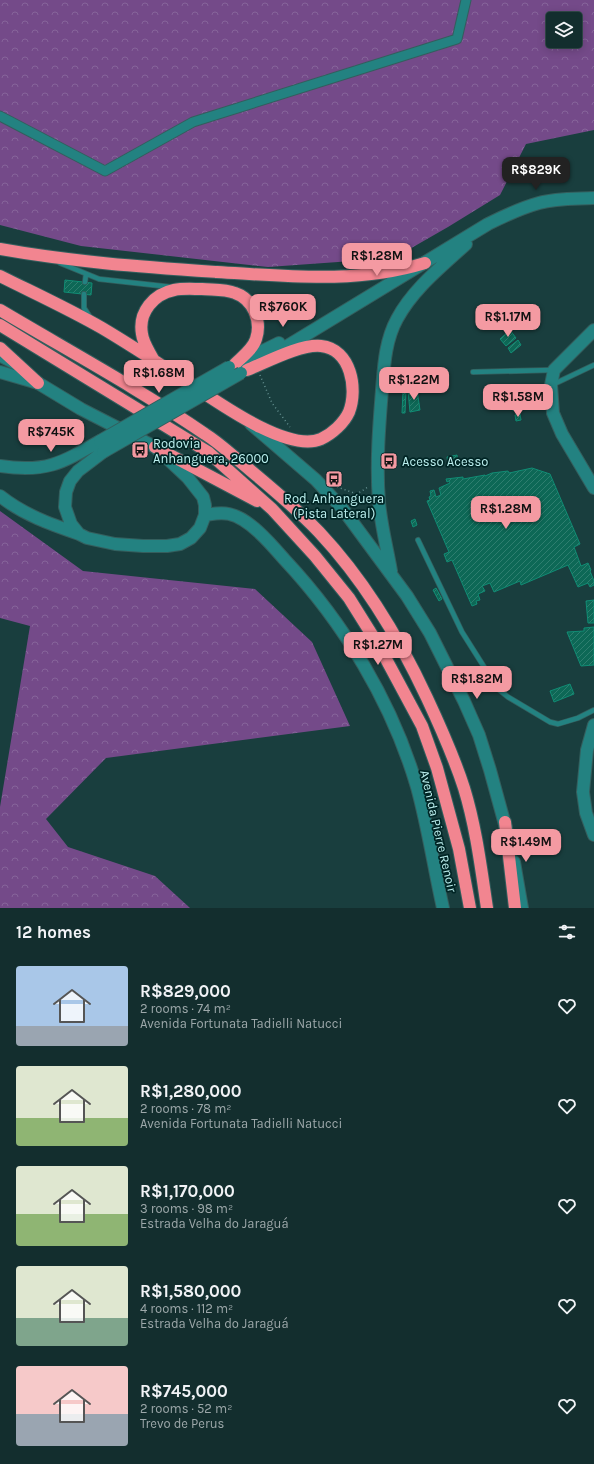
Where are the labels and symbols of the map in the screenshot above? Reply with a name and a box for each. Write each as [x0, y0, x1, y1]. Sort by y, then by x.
pin: R$829K [503, 157, 569, 191]
pin: R$1.28M [340, 243, 414, 277]
pin: R$760K [250, 294, 316, 328]
pin: R$1.17M [471, 304, 545, 338]
pin: R$1.68M [122, 360, 196, 394]
pin: R$1.22M [377, 367, 451, 401]
pin: R$1.58M [481, 384, 555, 418]
pin: R$745K [18, 419, 84, 453]
place label: Rodovia Anhanguera, 26000 [153, 436, 269, 466]
bus stop icon: Rodovia Anhanguera, 26000 [130, 440, 150, 460]
bus stop icon: Acesso Acesso [379, 451, 399, 471]
place label: Acesso Acesso [402, 454, 488, 469]
bus stop icon: Rod. Anhanguera (Pista Lateral) [324, 469, 344, 489]
place label: Rod. Anhanguera (Pista Lateral) [284, 491, 384, 521]
pin: R$1.28M [469, 496, 543, 530]
pin: R$1.27M [341, 632, 415, 666]
pin: R$1.82M [440, 666, 514, 700]
street label: Avenida Pierre Renoir [417, 768, 460, 894]
pin: R$1.49M [489, 829, 563, 863]

